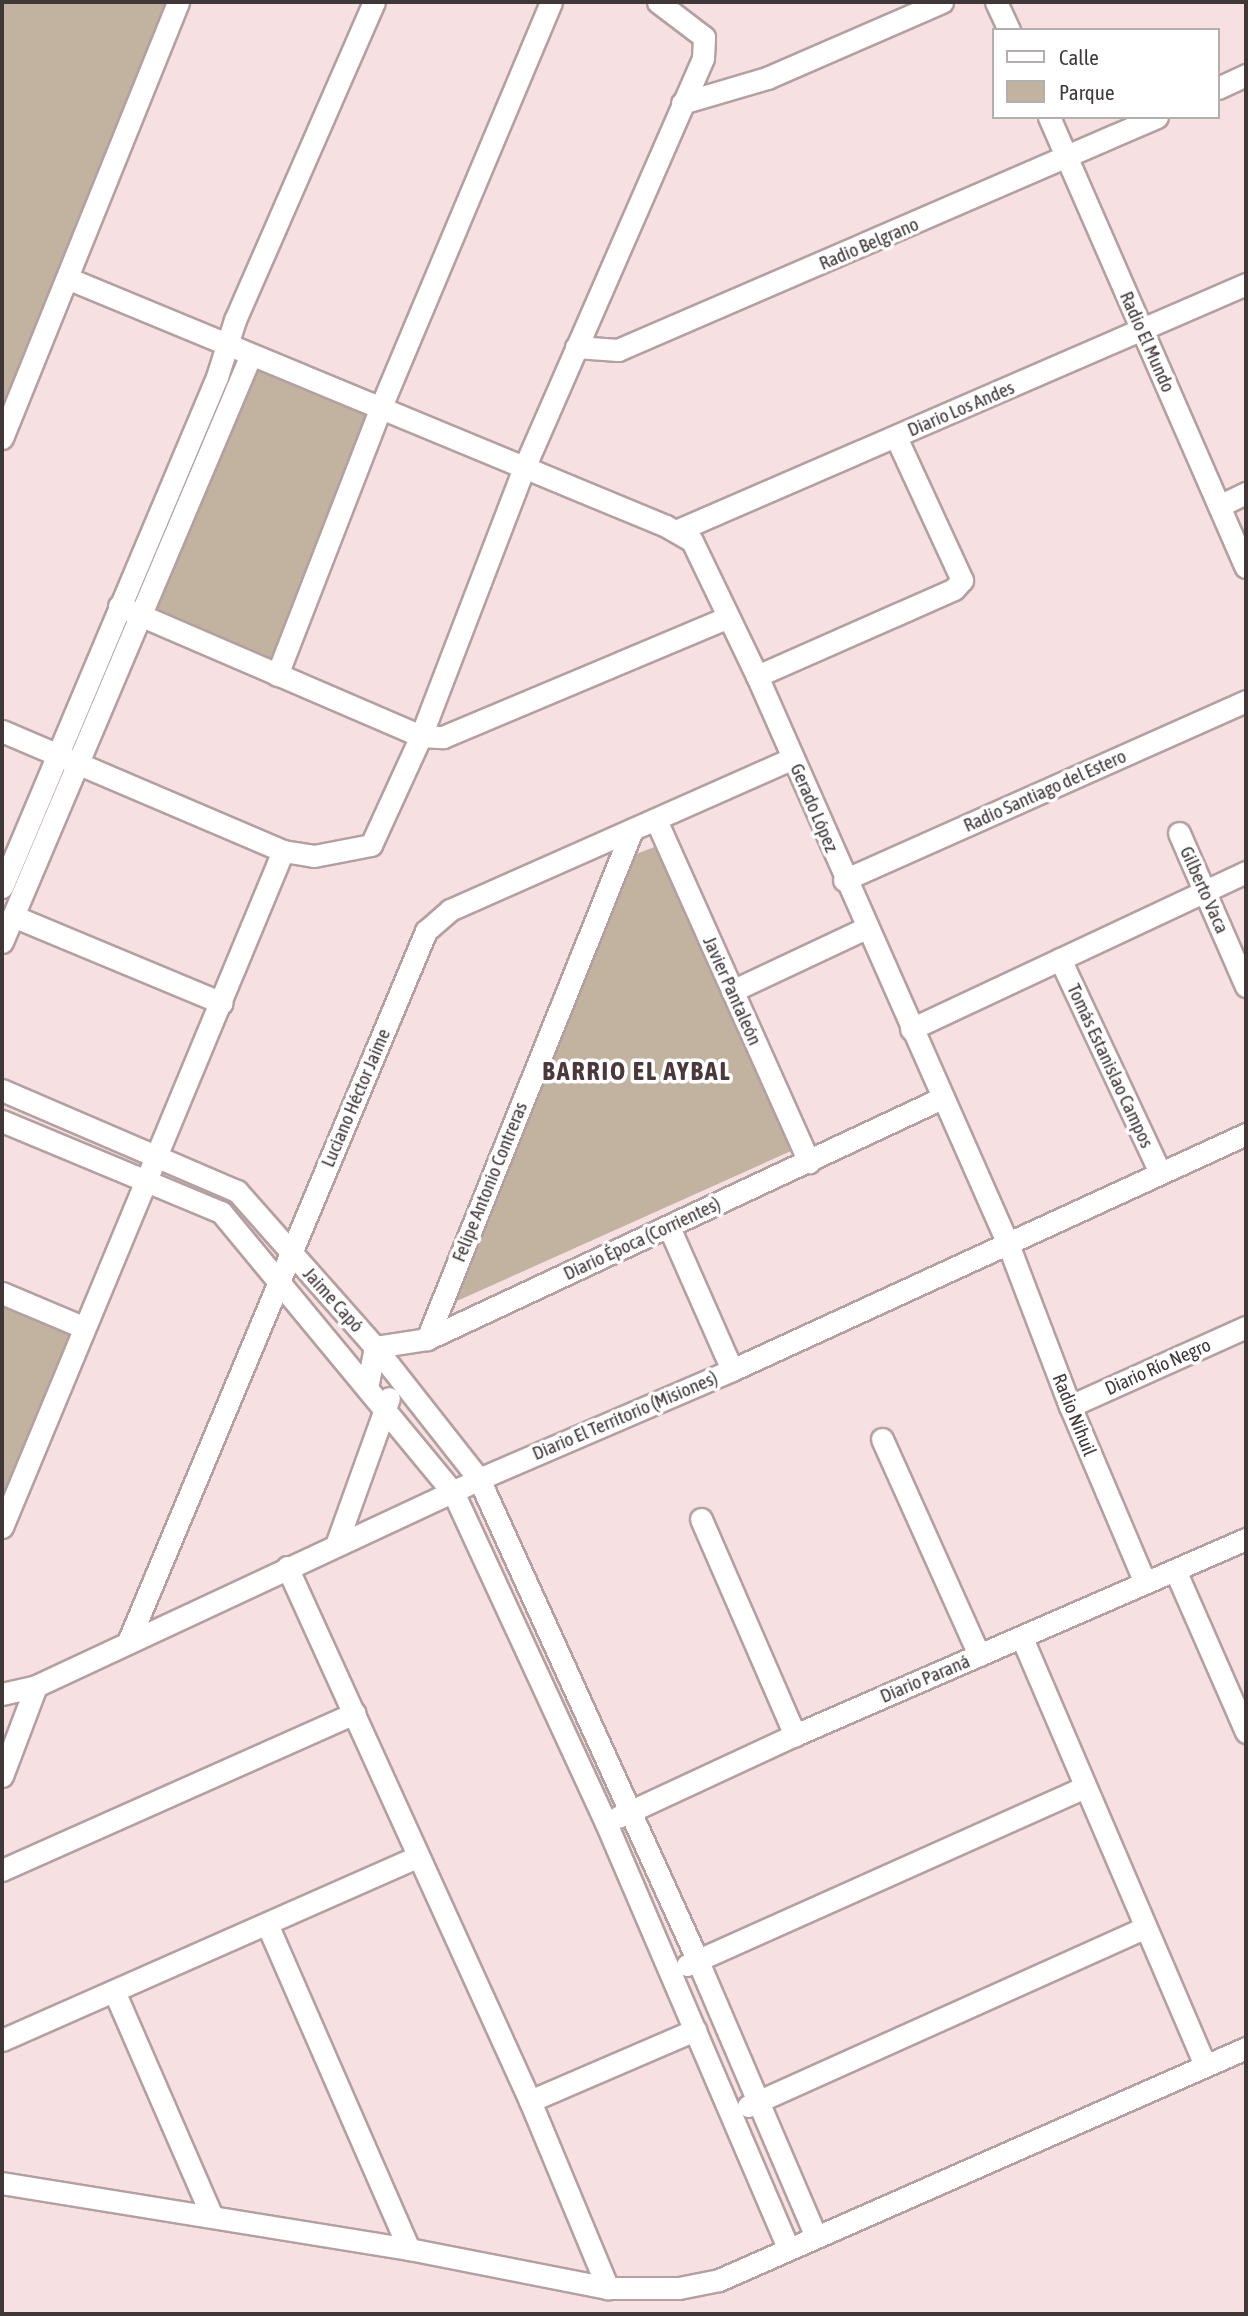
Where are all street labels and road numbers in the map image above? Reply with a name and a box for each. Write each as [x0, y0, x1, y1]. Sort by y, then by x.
street label: Radio Belgrano [816, 213, 922, 275]
street label: Radio El Mundo [1115, 288, 1179, 396]
street label: Diario Los Andes [904, 376, 1018, 442]
street label: Radio Santiago del Estero [960, 745, 1130, 837]
street label: Gerado López [785, 760, 843, 856]
street label: Gilberto Vaca [1175, 843, 1233, 937]
street label: Javier Pantaleón [698, 933, 766, 1049]
street label: Tomás Estanislao Campos [1062, 980, 1158, 1152]
street label: Luciano Héctor Jaime [317, 1025, 395, 1171]
street label: Felipe Antonio Contreras [447, 1099, 533, 1265]
street label: Diario Época (Corrientes) [560, 1193, 724, 1285]
street label: Jaime Capó [298, 1263, 368, 1337]
street label: Diario Río Negro [1102, 1334, 1214, 1400]
street label: Diario El Territorio (Misiones) [529, 1367, 721, 1465]
street label: Radio Nihuil [1047, 1371, 1101, 1459]
street label: Diario Paraná [877, 1650, 973, 1708]

